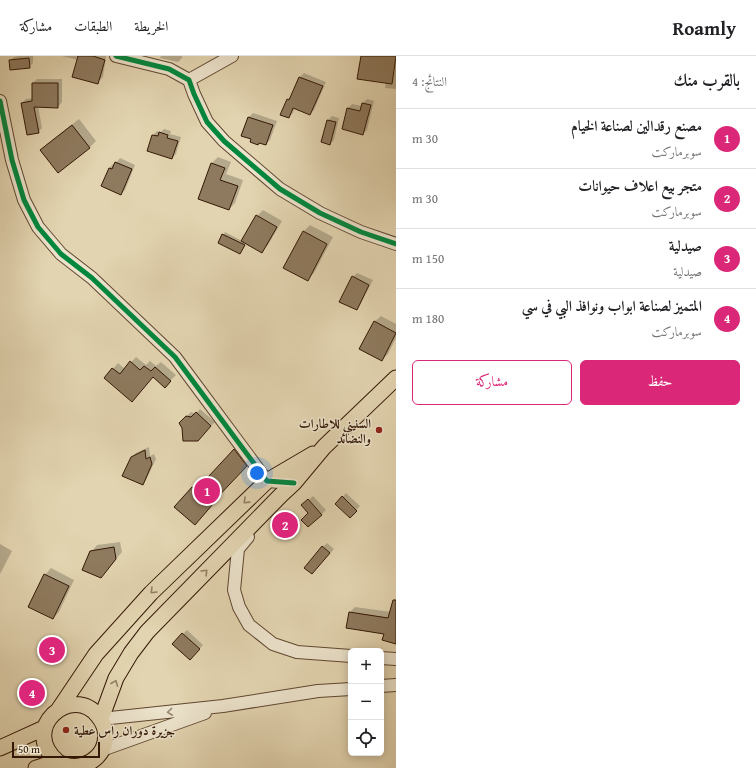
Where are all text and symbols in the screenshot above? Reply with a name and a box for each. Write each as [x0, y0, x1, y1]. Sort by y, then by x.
text: Roamly [672, 14, 736, 42]
text: مشاركة [20, 16, 52, 36]
text: الطبقات [74, 16, 112, 36]
text: الخريطة [134, 16, 168, 36]
text: بالقرب منك [673, 67, 740, 92]
text: النتائج: 4 [412, 72, 447, 91]
text: مصنع رقدالين لصناعة الخيام [571, 115, 702, 136]
text: 30 m [412, 129, 438, 148]
text: 1 [724, 129, 730, 148]
text: سوبرماركت [652, 142, 702, 161]
text: متجر بيع اعلاف حيوانات [578, 175, 702, 196]
text: 30 m [412, 189, 438, 208]
text: 2 [724, 189, 730, 208]
text: سوبرماركت [652, 202, 702, 221]
text: صيدلية [669, 235, 702, 256]
text: 150 m [412, 249, 444, 268]
text: 3 [724, 249, 730, 268]
text: صيدلية [673, 262, 702, 281]
text: المتميز لصناعة ابواب ونوافذ البي في سي [522, 295, 702, 316]
text: 180 m [412, 309, 444, 328]
text: 4 [724, 309, 730, 328]
text: سوبرماركت [652, 322, 702, 341]
button: مشاركة [412, 360, 572, 405]
button: حفظ [580, 360, 740, 405]
place label: السنيني للاطارات والنضائد [299, 414, 371, 448]
marker: السنيني للاطارات والنضائد [374, 425, 384, 435]
your location [247, 463, 267, 483]
pin: 1 [194, 476, 220, 506]
one-way arrow [243, 496, 251, 504]
pin: 2 [272, 510, 298, 540]
one-way arrow [200, 569, 208, 577]
one-way arrow [150, 586, 158, 594]
pin: 3 [39, 635, 65, 665]
map controls [348, 648, 384, 756]
button: + [348, 648, 384, 684]
pin: 4 [19, 678, 45, 708]
one-way arrow [110, 679, 118, 686]
button: − [348, 684, 384, 720]
one-way arrow [167, 707, 173, 716]
button: locate [348, 720, 384, 756]
place label: جزيرة دوران راس عطية [74, 721, 175, 740]
marker: جزيرة دوران راس عطية [61, 725, 71, 735]
scale bar [12, 740, 100, 759]
text: 50 m [18, 741, 40, 757]

